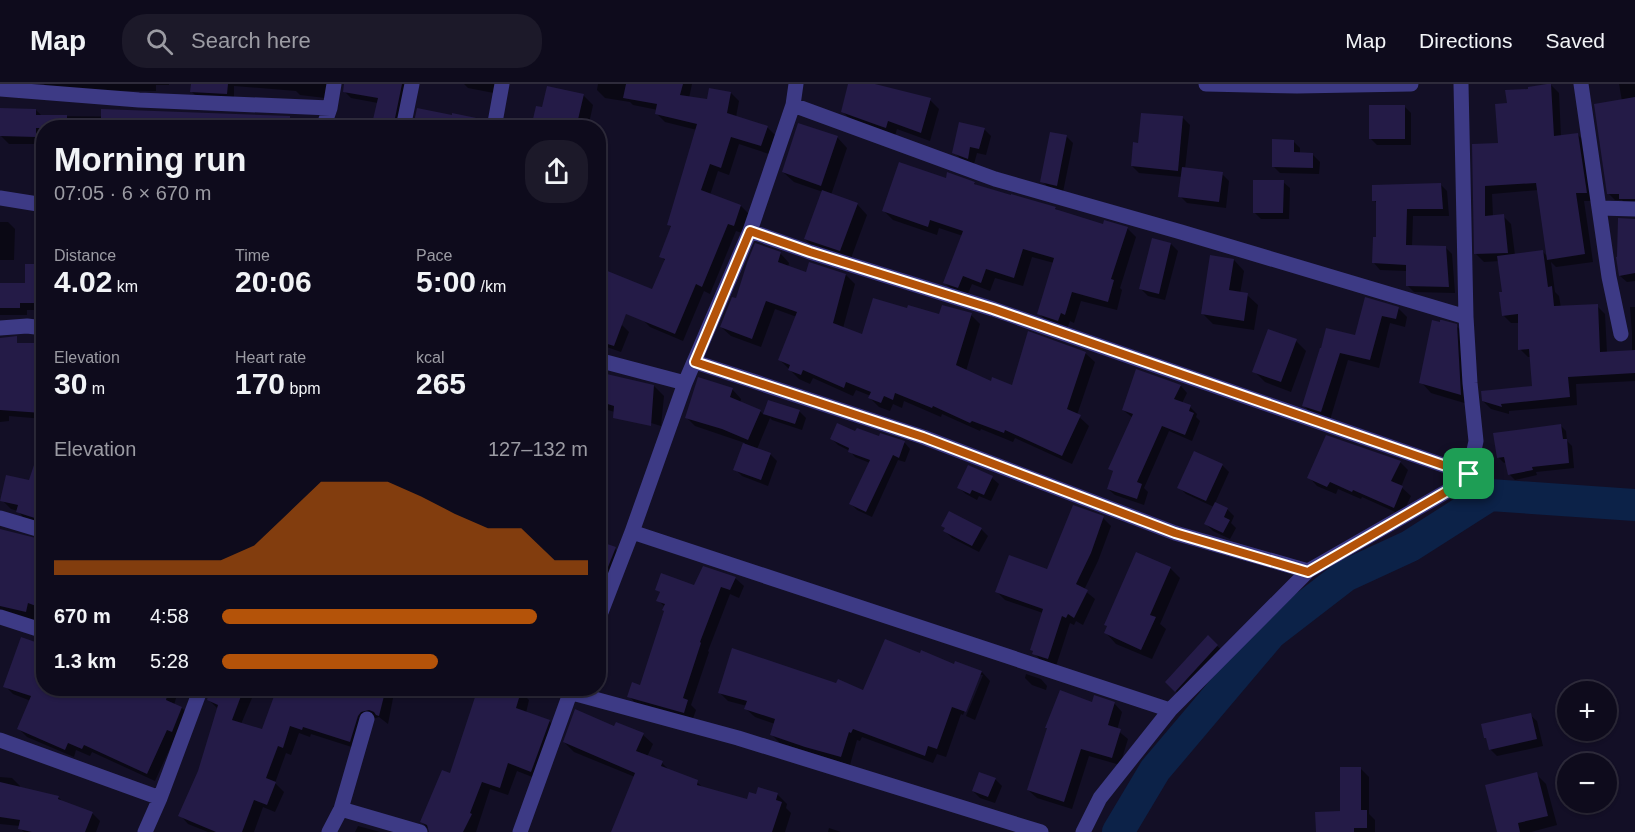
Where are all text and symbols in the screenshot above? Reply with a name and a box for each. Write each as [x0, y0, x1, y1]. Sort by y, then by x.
search box [122, 14, 542, 68]
text: Map [30, 25, 86, 56]
icon: search [143, 25, 176, 58]
text: Search here [191, 28, 311, 53]
text: Map [1345, 29, 1386, 52]
text: Directions [1419, 29, 1512, 52]
text: Saved [1545, 29, 1605, 52]
button: share [525, 140, 588, 203]
text: Morning run [54, 141, 246, 178]
text: 07:05 · 6 × 670 m [54, 182, 211, 204]
text: Distance [54, 247, 116, 264]
text: Time [235, 247, 270, 264]
text: Pace [416, 247, 452, 264]
text: 4.02 [54, 265, 112, 298]
text: 20:06 [235, 265, 312, 298]
text: 5:00 [416, 265, 476, 298]
text: km [112, 278, 138, 295]
text: /km [476, 278, 506, 295]
text: Elevation [54, 349, 120, 366]
text: Heart rate [235, 349, 306, 366]
text: kcal [416, 349, 444, 366]
text: 30 [54, 367, 87, 400]
text: 170 [235, 367, 285, 400]
text: 265 [416, 367, 466, 400]
text: m [87, 380, 105, 397]
text: bpm [285, 380, 321, 397]
text: Elevation [54, 438, 136, 460]
text: 127–132 m [488, 438, 588, 460]
pin [1443, 448, 1494, 499]
icon: arrive [1452, 457, 1485, 490]
text: 670 m [54, 605, 111, 627]
text: 4:58 [150, 605, 189, 627]
text: 1.3 km [54, 650, 116, 672]
text: 5:28 [150, 650, 189, 672]
map controls [1557, 681, 1617, 813]
button: + [1557, 681, 1617, 741]
button: − [1557, 753, 1617, 813]

